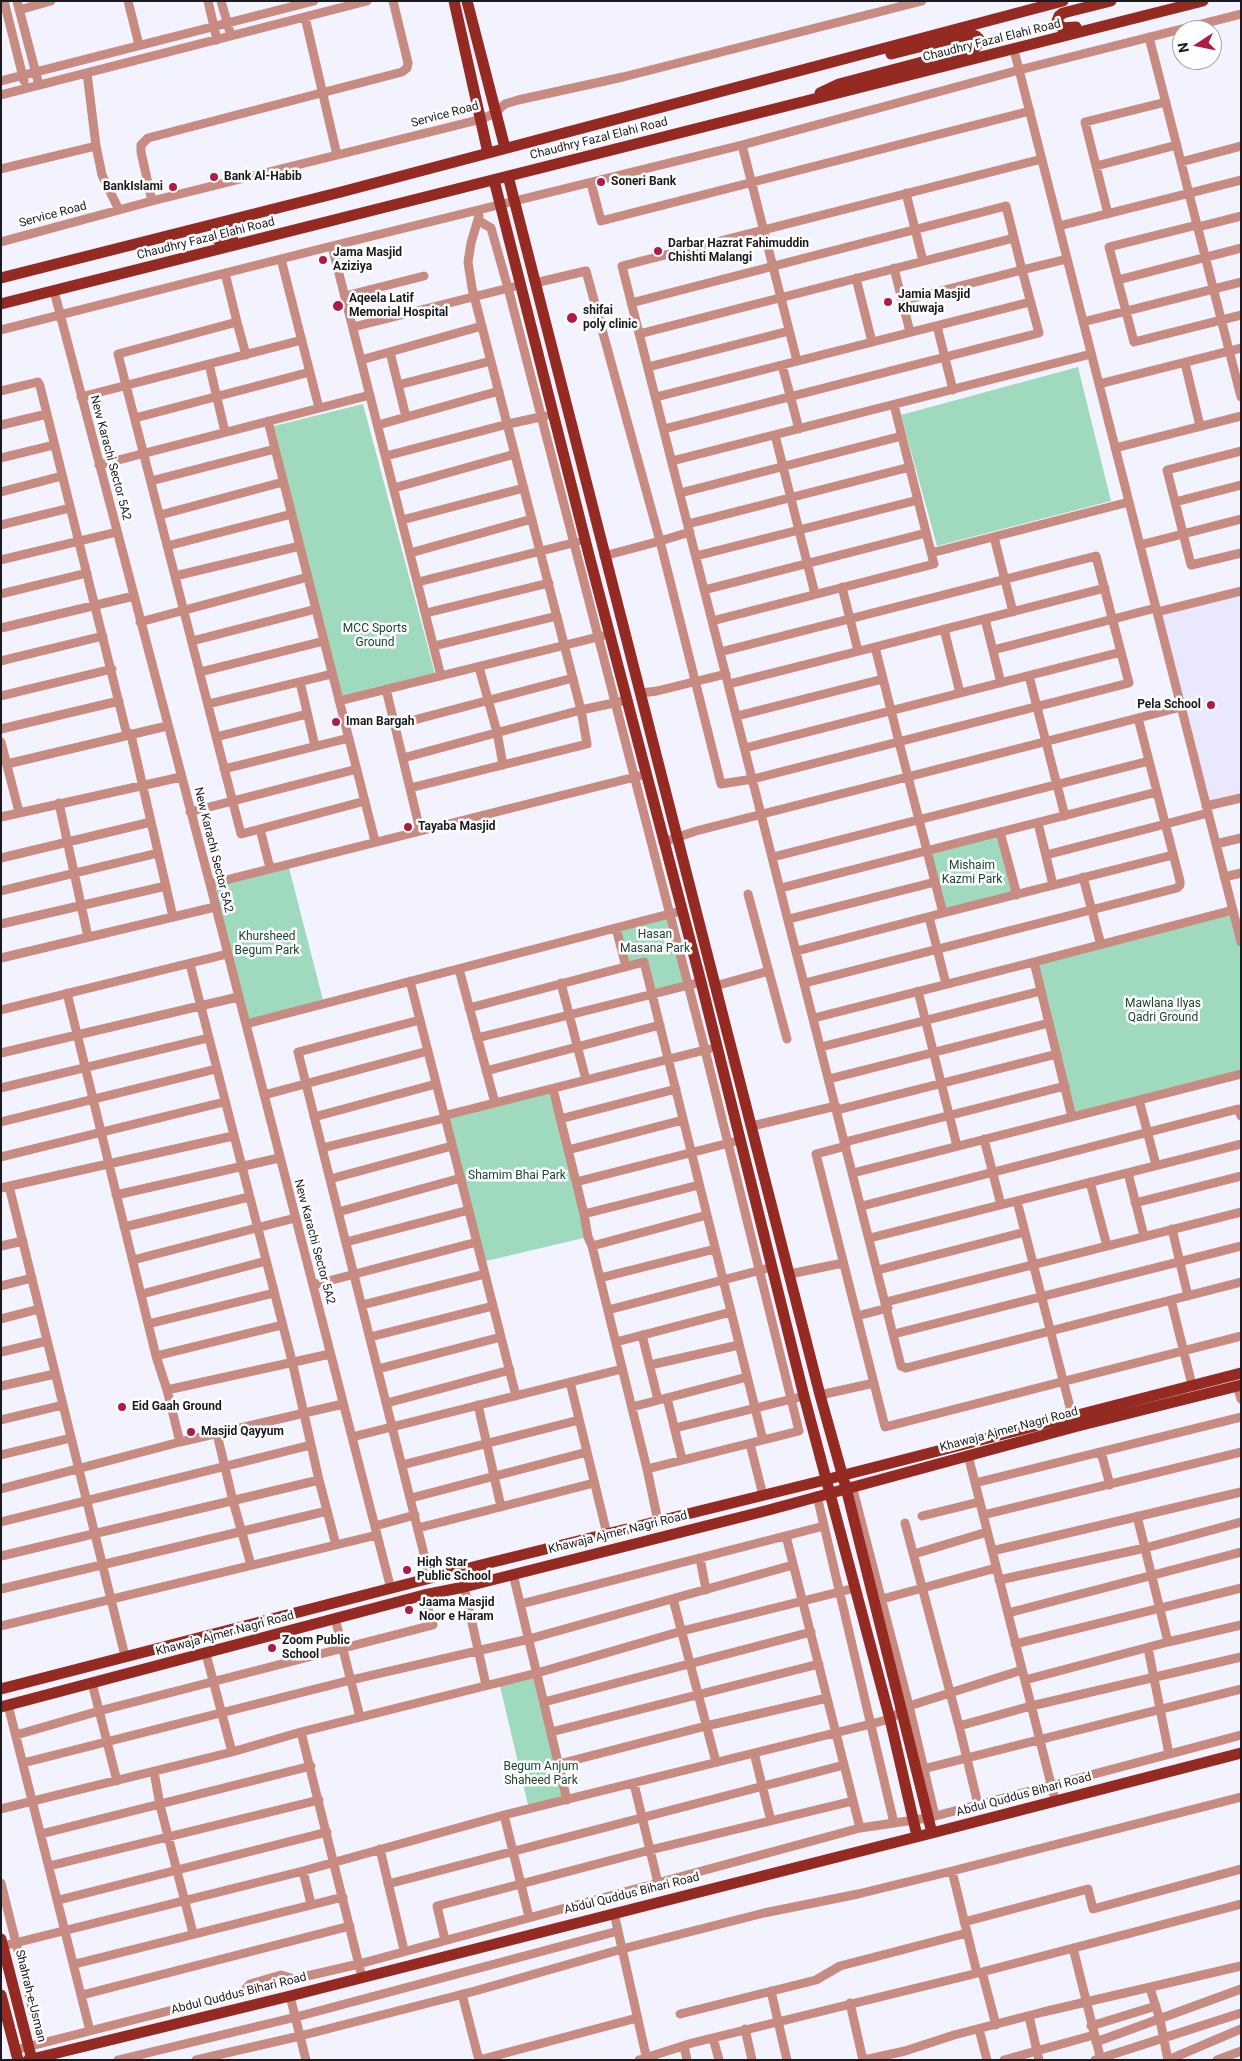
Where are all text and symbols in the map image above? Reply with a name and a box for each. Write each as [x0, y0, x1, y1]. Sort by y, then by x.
street label: Chaudhry Fazal Elahi Road [922, 17, 1062, 65]
north arrow [1172, 20, 1222, 70]
text: N [1174, 41, 1192, 54]
street label: Service Road [410, 99, 480, 131]
street label: Chaudhry Fazal Elahi Road [529, 115, 669, 163]
place label: Bank Al-Habib [224, 170, 302, 184]
marker: Bank Al-Habib [208, 171, 220, 183]
place label: Soneri Bank [611, 175, 676, 189]
marker: Soneri Bank [595, 176, 607, 188]
place label: BankIslami [103, 180, 163, 194]
marker: BankIslami [167, 181, 179, 193]
street label: Service Road [18, 199, 88, 231]
street label: Chaudhry Fazal Elahi Road [136, 215, 276, 263]
place label: Darbar Hazrat Fahimuddin Chishti Malangi [668, 237, 809, 265]
marker: Darbar Hazrat Fahimuddin Chishti Malangi [652, 245, 664, 257]
place label: Jama Masjid Aziziya [333, 246, 402, 274]
marker: Jama Masjid Aziziya [317, 254, 329, 266]
place label: Jamia Masjid Khuwaja [898, 288, 970, 316]
place label: Aqeela Latif Memorial Hospital [349, 292, 448, 320]
marker: Jamia Masjid Khuwaja [882, 296, 894, 308]
marker: Aqeela Latif Memorial Hospital [331, 299, 345, 313]
place label: shifai poly clinic [583, 304, 637, 332]
marker: shifai poly clinic [565, 311, 579, 325]
street label: New Karachi Sector 5A2 [86, 394, 134, 522]
park label: MCC Sports Ground [343, 622, 407, 650]
place label: Pela School [1137, 698, 1201, 712]
marker: Pela School [1205, 699, 1217, 711]
place label: Iman Bargah [346, 715, 414, 729]
marker: Iman Bargah [330, 716, 342, 728]
street label: New Karachi Sector 5A2 [190, 786, 236, 914]
place label: Tayaba Masjid [418, 820, 496, 834]
marker: Tayaba Masjid [402, 821, 414, 833]
park label: Mishaim Kazmi Park [942, 859, 1002, 887]
park label: Hasan Masana Park [620, 928, 690, 956]
park label: Khursheed Begum Park [235, 930, 299, 958]
park label: Mawlana Ilyas Qadri Ground [1125, 997, 1201, 1025]
park label: Shamim Bhai Park [468, 1169, 566, 1183]
street label: New Karachi Sector 5A2 [290, 1178, 338, 1306]
place label: Eid Gaah Ground [132, 1400, 222, 1414]
marker: Eid Gaah Ground [116, 1401, 128, 1413]
street label: Khawaja Ajmer Nagri Road [938, 1405, 1080, 1455]
place label: Masjid Qayyum [201, 1425, 284, 1439]
marker: Masjid Qayyum [185, 1426, 197, 1438]
street label: Khawaja Ajmer Nagri Road [547, 1509, 689, 1557]
place label: High Star Public School [417, 1556, 491, 1584]
marker: High Star Public School [401, 1564, 413, 1576]
place label: Jaama Masjid Noor e Haram [419, 1596, 494, 1624]
marker: Jaama Masjid Noor e Haram [403, 1604, 415, 1616]
street label: Khawaja Ajmer Nagri Road [154, 1609, 296, 1659]
place label: Zoom Public School [282, 1634, 350, 1662]
marker: Zoom Public School [266, 1642, 278, 1654]
park label: Begum Anjum Shaheed Park [503, 1760, 579, 1788]
street label: Abdul Quddus Bihari Road [955, 1770, 1093, 1820]
street label: Abdul Quddus Bihari Road [563, 1870, 701, 1918]
street label: Shahrah-e-Usman [12, 1948, 48, 2044]
street label: Abdul Quddus Bihari Road [170, 1970, 308, 2018]

